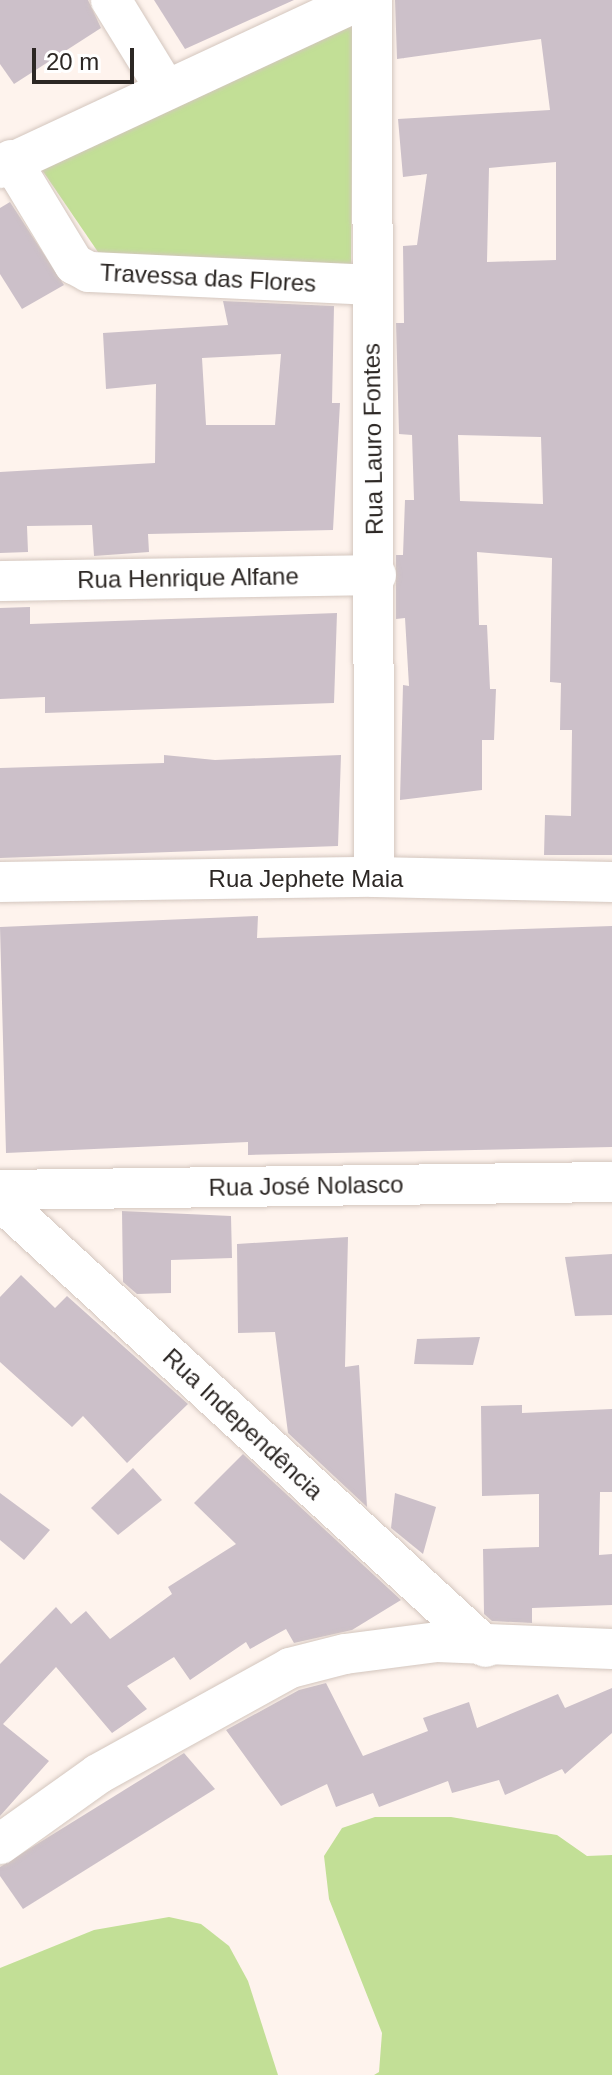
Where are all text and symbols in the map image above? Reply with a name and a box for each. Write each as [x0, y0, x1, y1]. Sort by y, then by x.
scale bar [36, 32, 138, 82]
text: 20 m [46, 48, 99, 75]
street label: Travessa das Flores [99, 258, 317, 298]
street label: Rua Lauro Fontes [357, 343, 389, 535]
street label: Rua Henrique Alfane [76, 562, 300, 594]
street label: Rua Jephete Maia [209, 865, 403, 893]
street label: Rua José Nolasco [208, 1170, 404, 1202]
street label: Rua Independência [157, 1342, 329, 1506]

